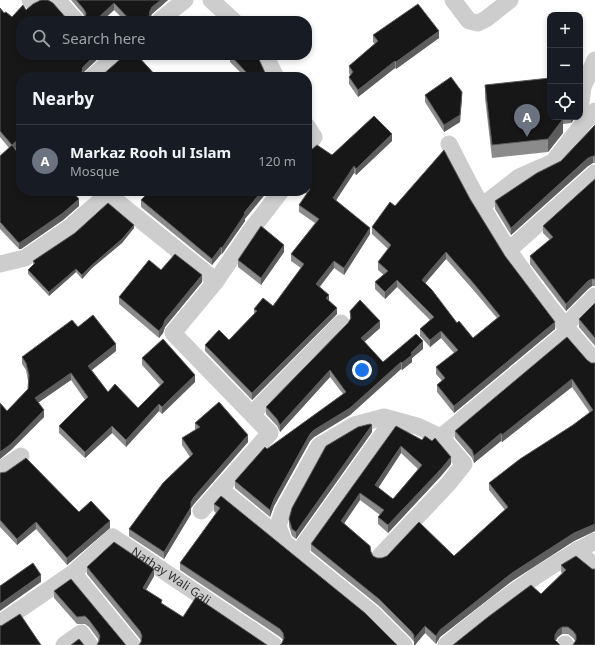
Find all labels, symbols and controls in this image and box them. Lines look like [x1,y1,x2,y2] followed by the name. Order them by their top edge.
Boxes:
[547,12,583,120] map controls
[547,12,583,48] button: +
[16,16,312,60] search box
[30,27,52,49] icon: search
[62,28,145,48] text: Search here
[547,48,583,84] button: −
[547,84,583,120] button: locate
[32,87,94,110] text: Nearby
[514,104,540,137] pin: A
[70,142,231,162] text: Markaz Rooh ul Islam
[41,152,50,170] text: A
[258,152,296,170] text: 120 m
[70,162,119,180] text: Mosque
[352,360,372,380] your location
[128,543,214,608] street label: Nathay Wali Gali

